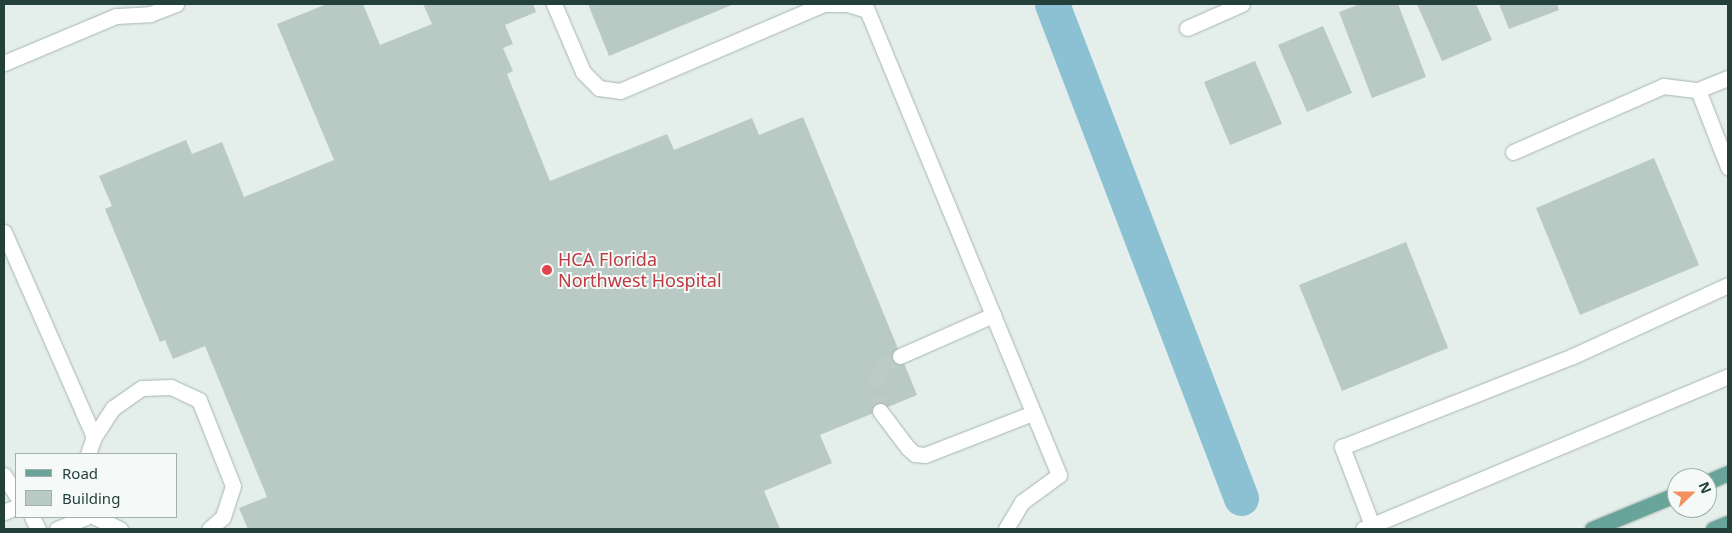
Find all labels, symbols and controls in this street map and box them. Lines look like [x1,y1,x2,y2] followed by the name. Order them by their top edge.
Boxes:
[558,249,722,292] place label: HCA Florida Northwest Hospital
[540,263,554,277] marker: HCA Florida Northwest Hospital
[15,453,178,518] legend
[62,463,98,483] text: Road
[1667,468,1717,518] north arrow
[1694,479,1716,496] text: N
[62,488,120,508] text: Building

